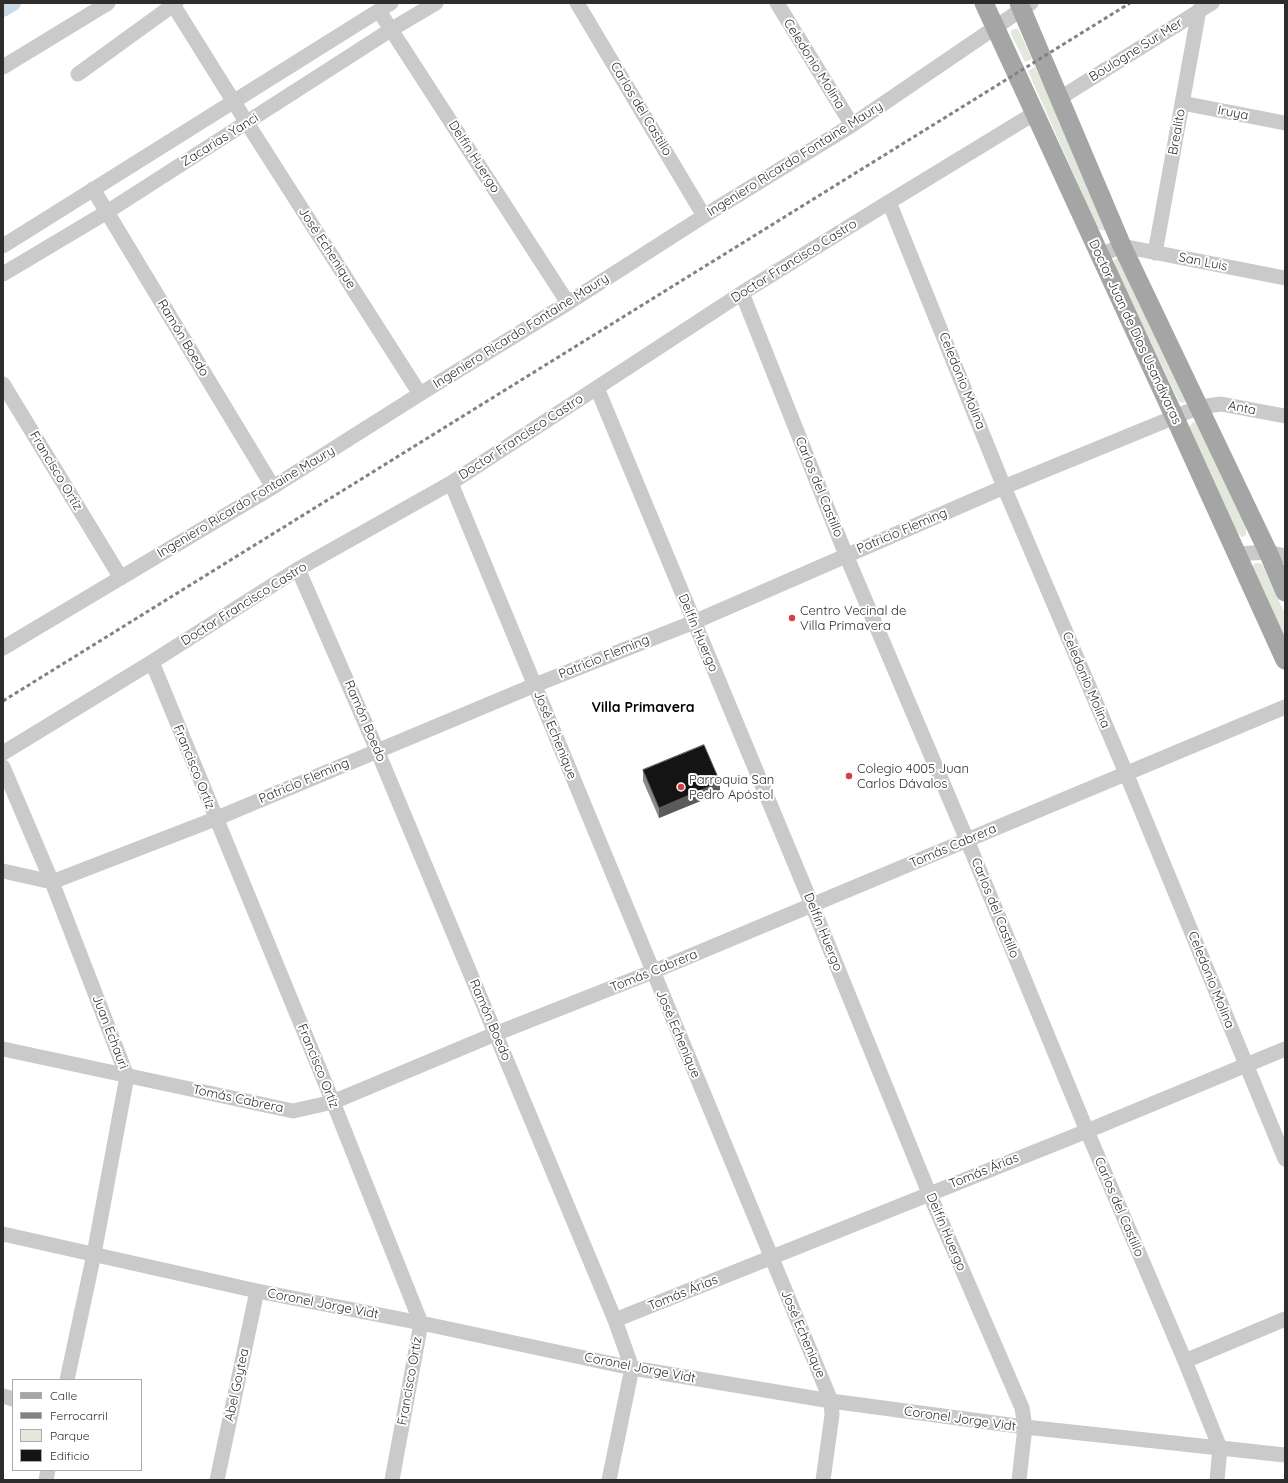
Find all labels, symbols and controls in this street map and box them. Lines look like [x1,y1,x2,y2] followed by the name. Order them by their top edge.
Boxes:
[1086,15,1186,85] street label: Boulogne Sur Mer
[780,16,848,112] street label: Celedonio Molina
[607,59,675,159] street label: Carlos del Castillo
[704,98,886,220] street label: Ingeniero Ricardo Fontaine Maury
[1216,102,1250,124] street label: Iruya
[1165,108,1189,156] street label: Brealito
[179,110,261,170] street label: Zacarias Yanci
[445,118,503,196] street label: Delfín Huergo
[295,204,359,292] street label: José Echenique
[728,216,860,306] street label: Doctor Francisco Castro
[1085,237,1185,427] street label: Doctor Juan de Dios Usandivaras
[1177,250,1229,274] street label: San Luis
[430,270,612,392] street label: Ingeniero Ricardo Fontaine Maury
[154,297,212,379] street label: Ramón Boedo
[935,330,989,432] street label: Celedonio Molina
[456,391,586,483] street label: Doctor Francisco Castro
[1227,398,1257,418] street label: Anta
[26,429,86,513] street label: Francisco Ortíz
[792,435,846,539] street label: Carlos del Castillo
[155,443,337,561] street label: Ingeniero Ricardo Fontaine Maury
[855,505,949,557] street label: Patricio Fleming
[178,559,310,649] street label: Doctor Francisco Castro
[675,592,721,674] street label: Delfín Huergo
[800,603,906,634] place label: Centro Vecinal de Villa Primavera
[787,613,797,623] marker: Centro Vecinal de Villa Primavera
[1059,629,1113,731] street label: Celedonio Molina
[556,632,652,682] street label: Patricio Fleming
[341,678,389,764] street label: Ramón Boedo
[530,689,580,781] street label: José Echenique
[591,700,695,716] district label: Villa Primavera
[170,723,218,811] street label: Francisco Ortíz
[257,755,351,807] street label: Patricio Fleming
[857,761,969,792] place label: Colegio 4005 Juan Carlos Dávalos
[844,771,854,781] marker: Colegio 4005 Juan Carlos Dávalos
[689,772,774,803] place label: Parroquia San Pedro Apóstol
[676,782,686,792] marker: Parroquia San Pedro Apóstol
[907,821,999,871] street label: Tomás Cabrera
[968,856,1022,960] street label: Carlos del Castillo
[800,891,846,973] street label: Delfín Huergo
[1184,929,1238,1031] street label: Celedonio Molina
[608,946,700,996] street label: Tomás Cabrera
[466,977,514,1063] street label: Ramón Boedo
[652,988,704,1080] street label: José Echenique
[89,993,131,1071] street label: Juan Echauri
[294,1022,342,1110] street label: Francisco Ortíz
[191,1082,285,1116] street label: Tomás Cabrera
[947,1150,1021,1192] street label: Tomás Árias
[1091,1155,1147,1259] street label: Carlos del Castillo
[923,1191,969,1273] street label: Delfín Huergo
[646,1272,720,1314] street label: Tomás Árias
[266,1286,380,1322] street label: Coronel Jorge Vidt
[777,1288,829,1380] street label: José Echenique
[395,1336,425,1426] street label: Francisco Ortíz
[222,1347,252,1423] street label: Abel Goytea
[583,1350,697,1386] street label: Coronel Jorge Vidt
[12,1379,142,1471] legend
[50,1388,77,1403] text: Calle
[903,1403,1017,1435] street label: Coronel Jorge Vidt
[50,1408,108,1423] text: Ferrocarril
[50,1428,90,1443] text: Parque
[50,1448,90,1463] text: Edificio

